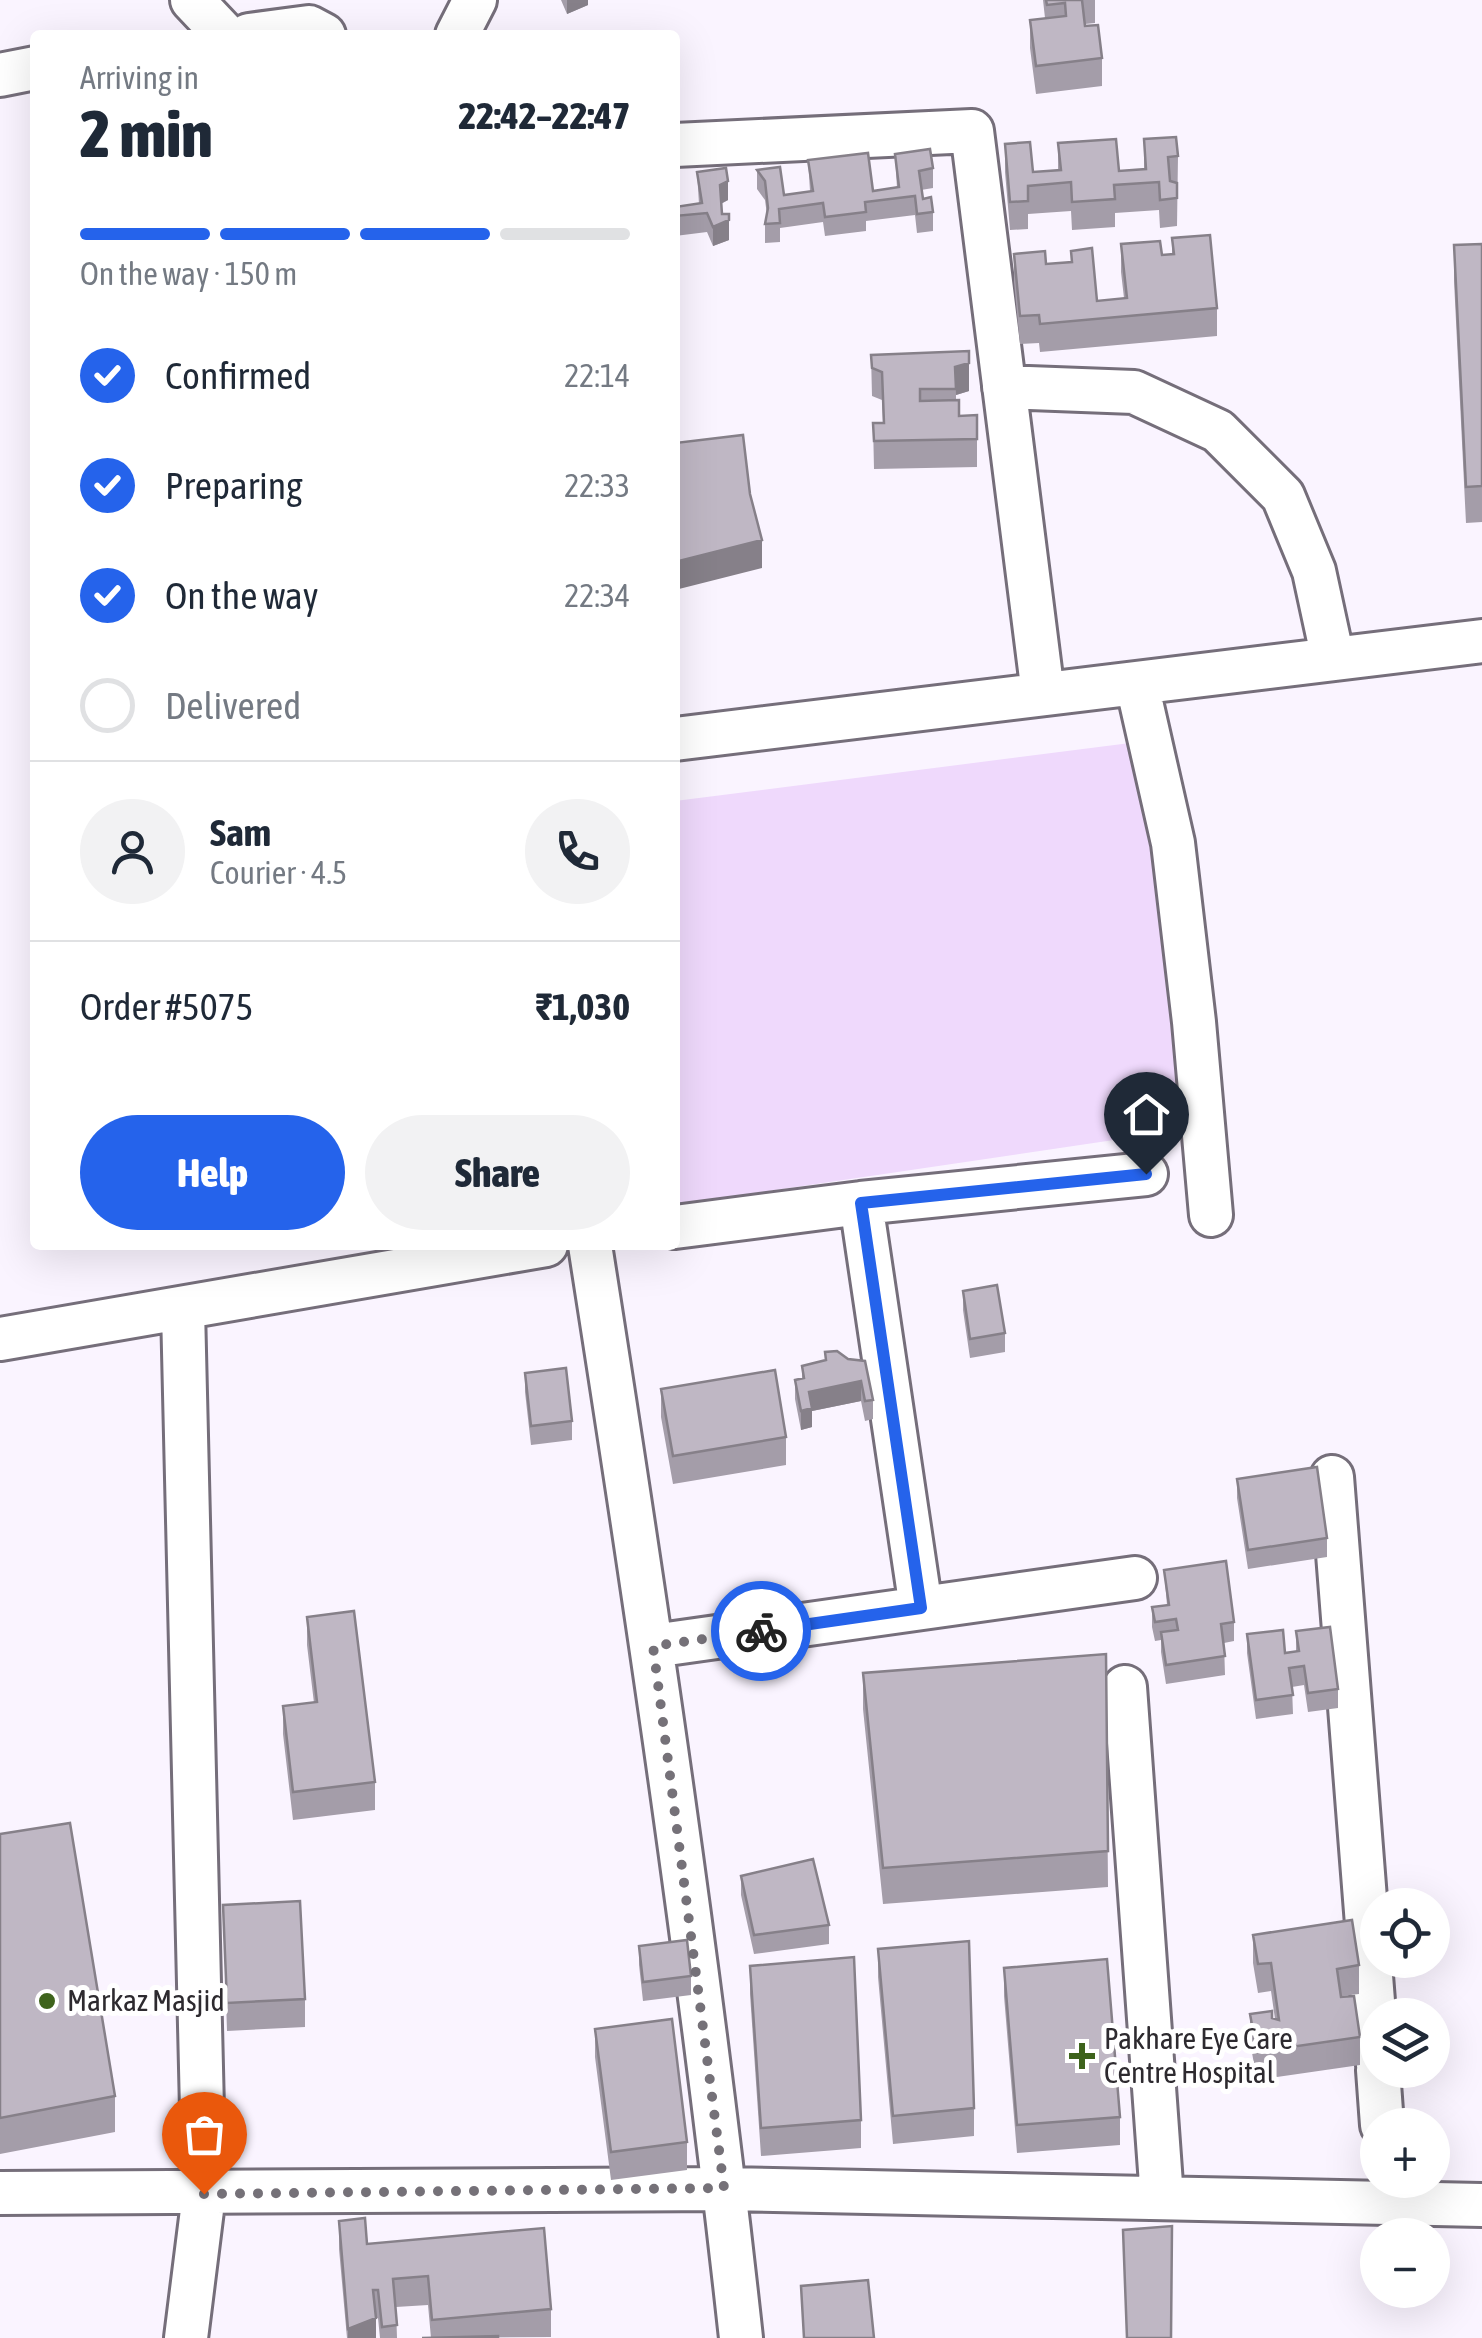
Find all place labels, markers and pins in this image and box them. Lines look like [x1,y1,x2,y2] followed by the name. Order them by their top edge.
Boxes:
[1104,1072,1189,1175] pin
[67,1983,225,2017] place label: Markaz Masjid
[36,1990,58,2012] marker: Markaz Masjid
[1104,2021,1293,2089] place label: Pakhare Eye Care Centre Hospital
[1069,2043,1095,2069] marker: Pakhare Eye Care Centre Hospital
[162,2092,247,2195] pin

